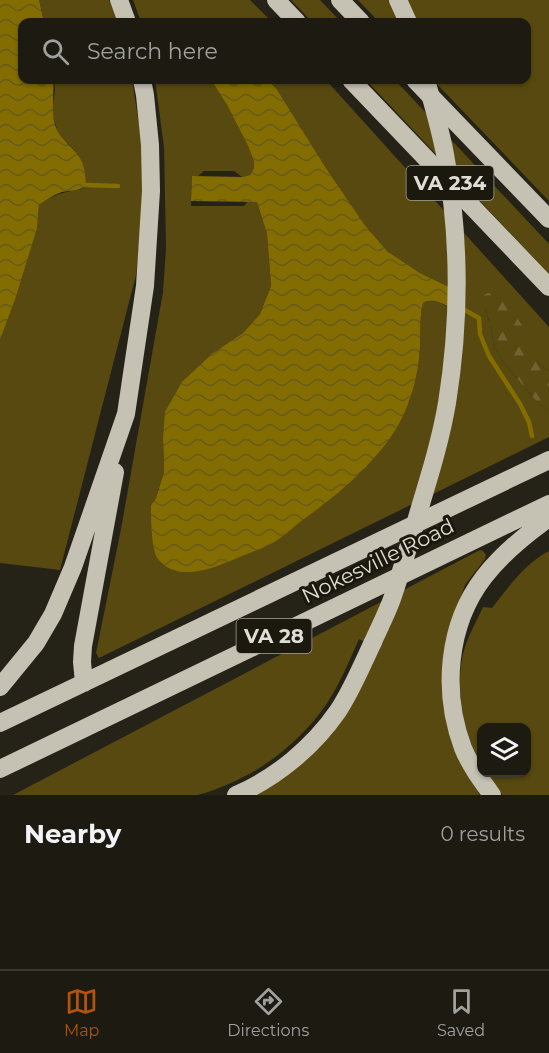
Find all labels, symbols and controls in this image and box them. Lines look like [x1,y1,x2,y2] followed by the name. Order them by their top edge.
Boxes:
[18,18,531,84] search box
[39,35,72,68] icon: search
[87,38,218,65] text: Search here
[406,166,494,200] road number: VA 234
[297,513,458,608] street label: Nokesville Road
[236,619,312,653] road number: VA 28
[477,723,531,777] map controls
[477,723,531,777] button: layers
[24,818,121,850] text: Nearby
[440,822,525,846] text: 0 results
[64,985,99,1040] tab: Map
[227,985,309,1040] tab: Directions
[437,985,485,1040] tab: Saved

